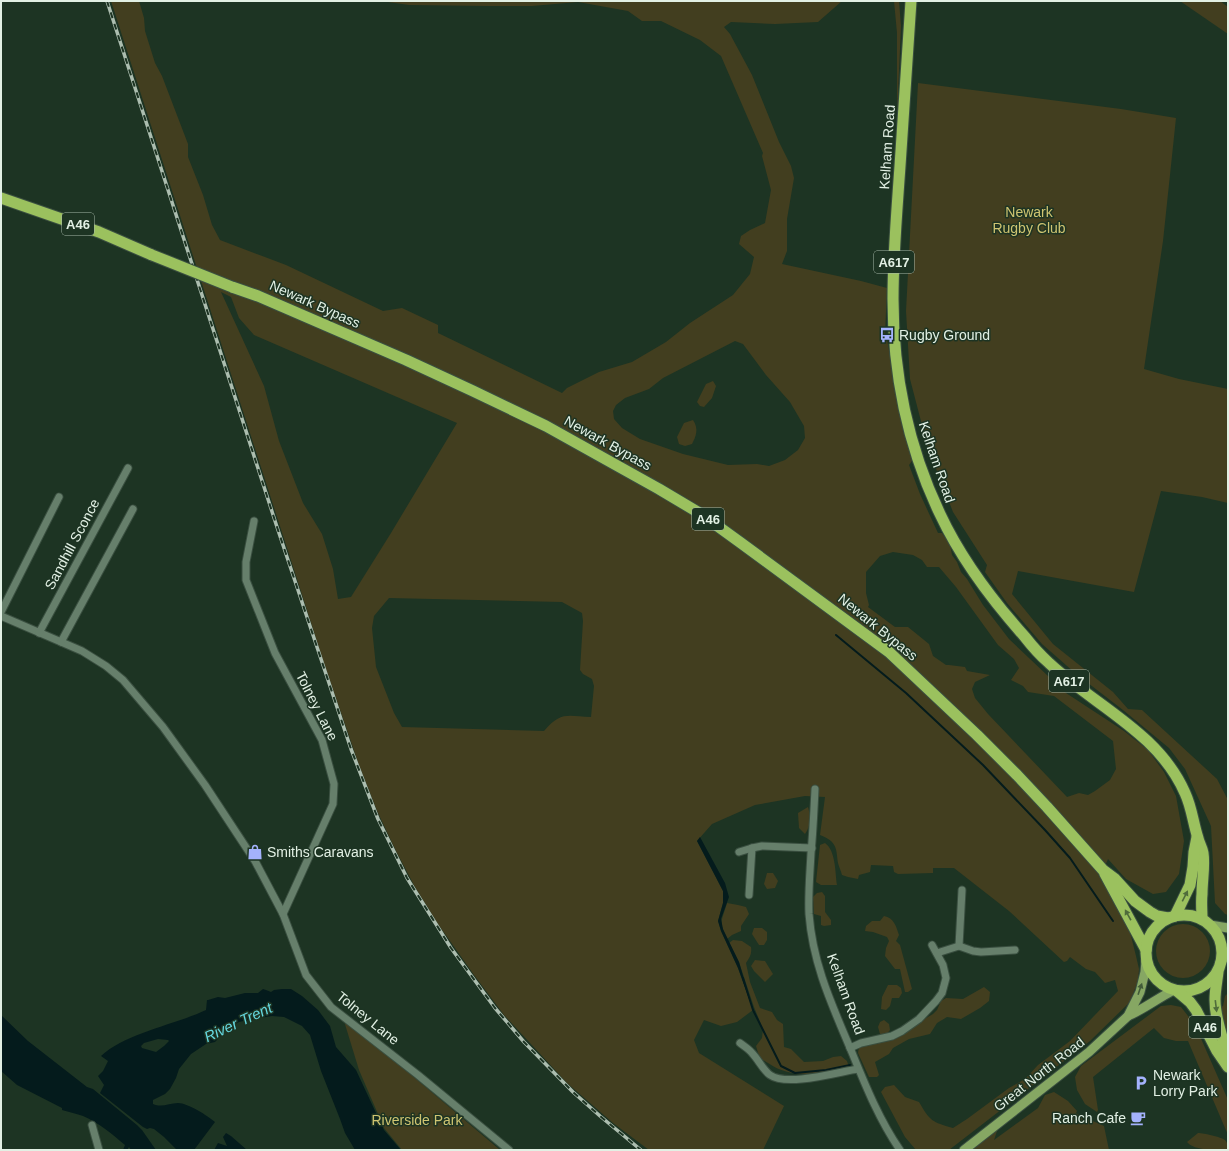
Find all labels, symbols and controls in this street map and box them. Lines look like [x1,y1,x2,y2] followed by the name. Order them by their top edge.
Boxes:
[876,104,898,190] street label: Kelham Road
[992,204,1066,236] park label: Newark Rugby Club
[62,213,94,235] road number: A46
[874,251,914,273] road number: A617
[267,277,363,331] street label: Newark Bypass
[878,326,896,344] bus stop icon: Rugby Ground
[899,327,990,343] place label: Rugby Ground
[562,412,654,474] street label: Newark Bypass
[916,419,958,505] street label: Kelham Road
[41,496,103,592] street label: Sandhill Sconce
[692,508,724,530] road number: A46
[835,590,921,664] street label: Newark Bypass
[293,669,341,743] street label: Tolney Lane
[1049,670,1089,692] road number: A617
[246,843,264,861] shop icon: Smiths Caravans
[267,844,374,860] place label: Smiths Caravans
[1182,891,1188,902] one-way arrow
[1124,910,1131,921] one-way arrow
[824,951,868,1037] street label: Kelham Road
[1137,983,1143,995] one-way arrow
[334,988,403,1048] street label: Tolney Lane
[201,999,275,1045] water label: River Trent
[1213,1000,1219,1012] one-way arrow
[1189,1016,1221,1038] road number: A46
[991,1034,1087,1114] street label: Great North Road
[1153,1067,1219,1099] place label: Newark Lorry Park
[1132,1074,1150,1092] parking icon: Newark Lorry Park
[1129,1109,1147,1127] cafe icon: Ranch Cafe
[1052,1110,1126,1126] place label: Ranch Cafe
[371,1112,464,1128] park label: Riverside Park

